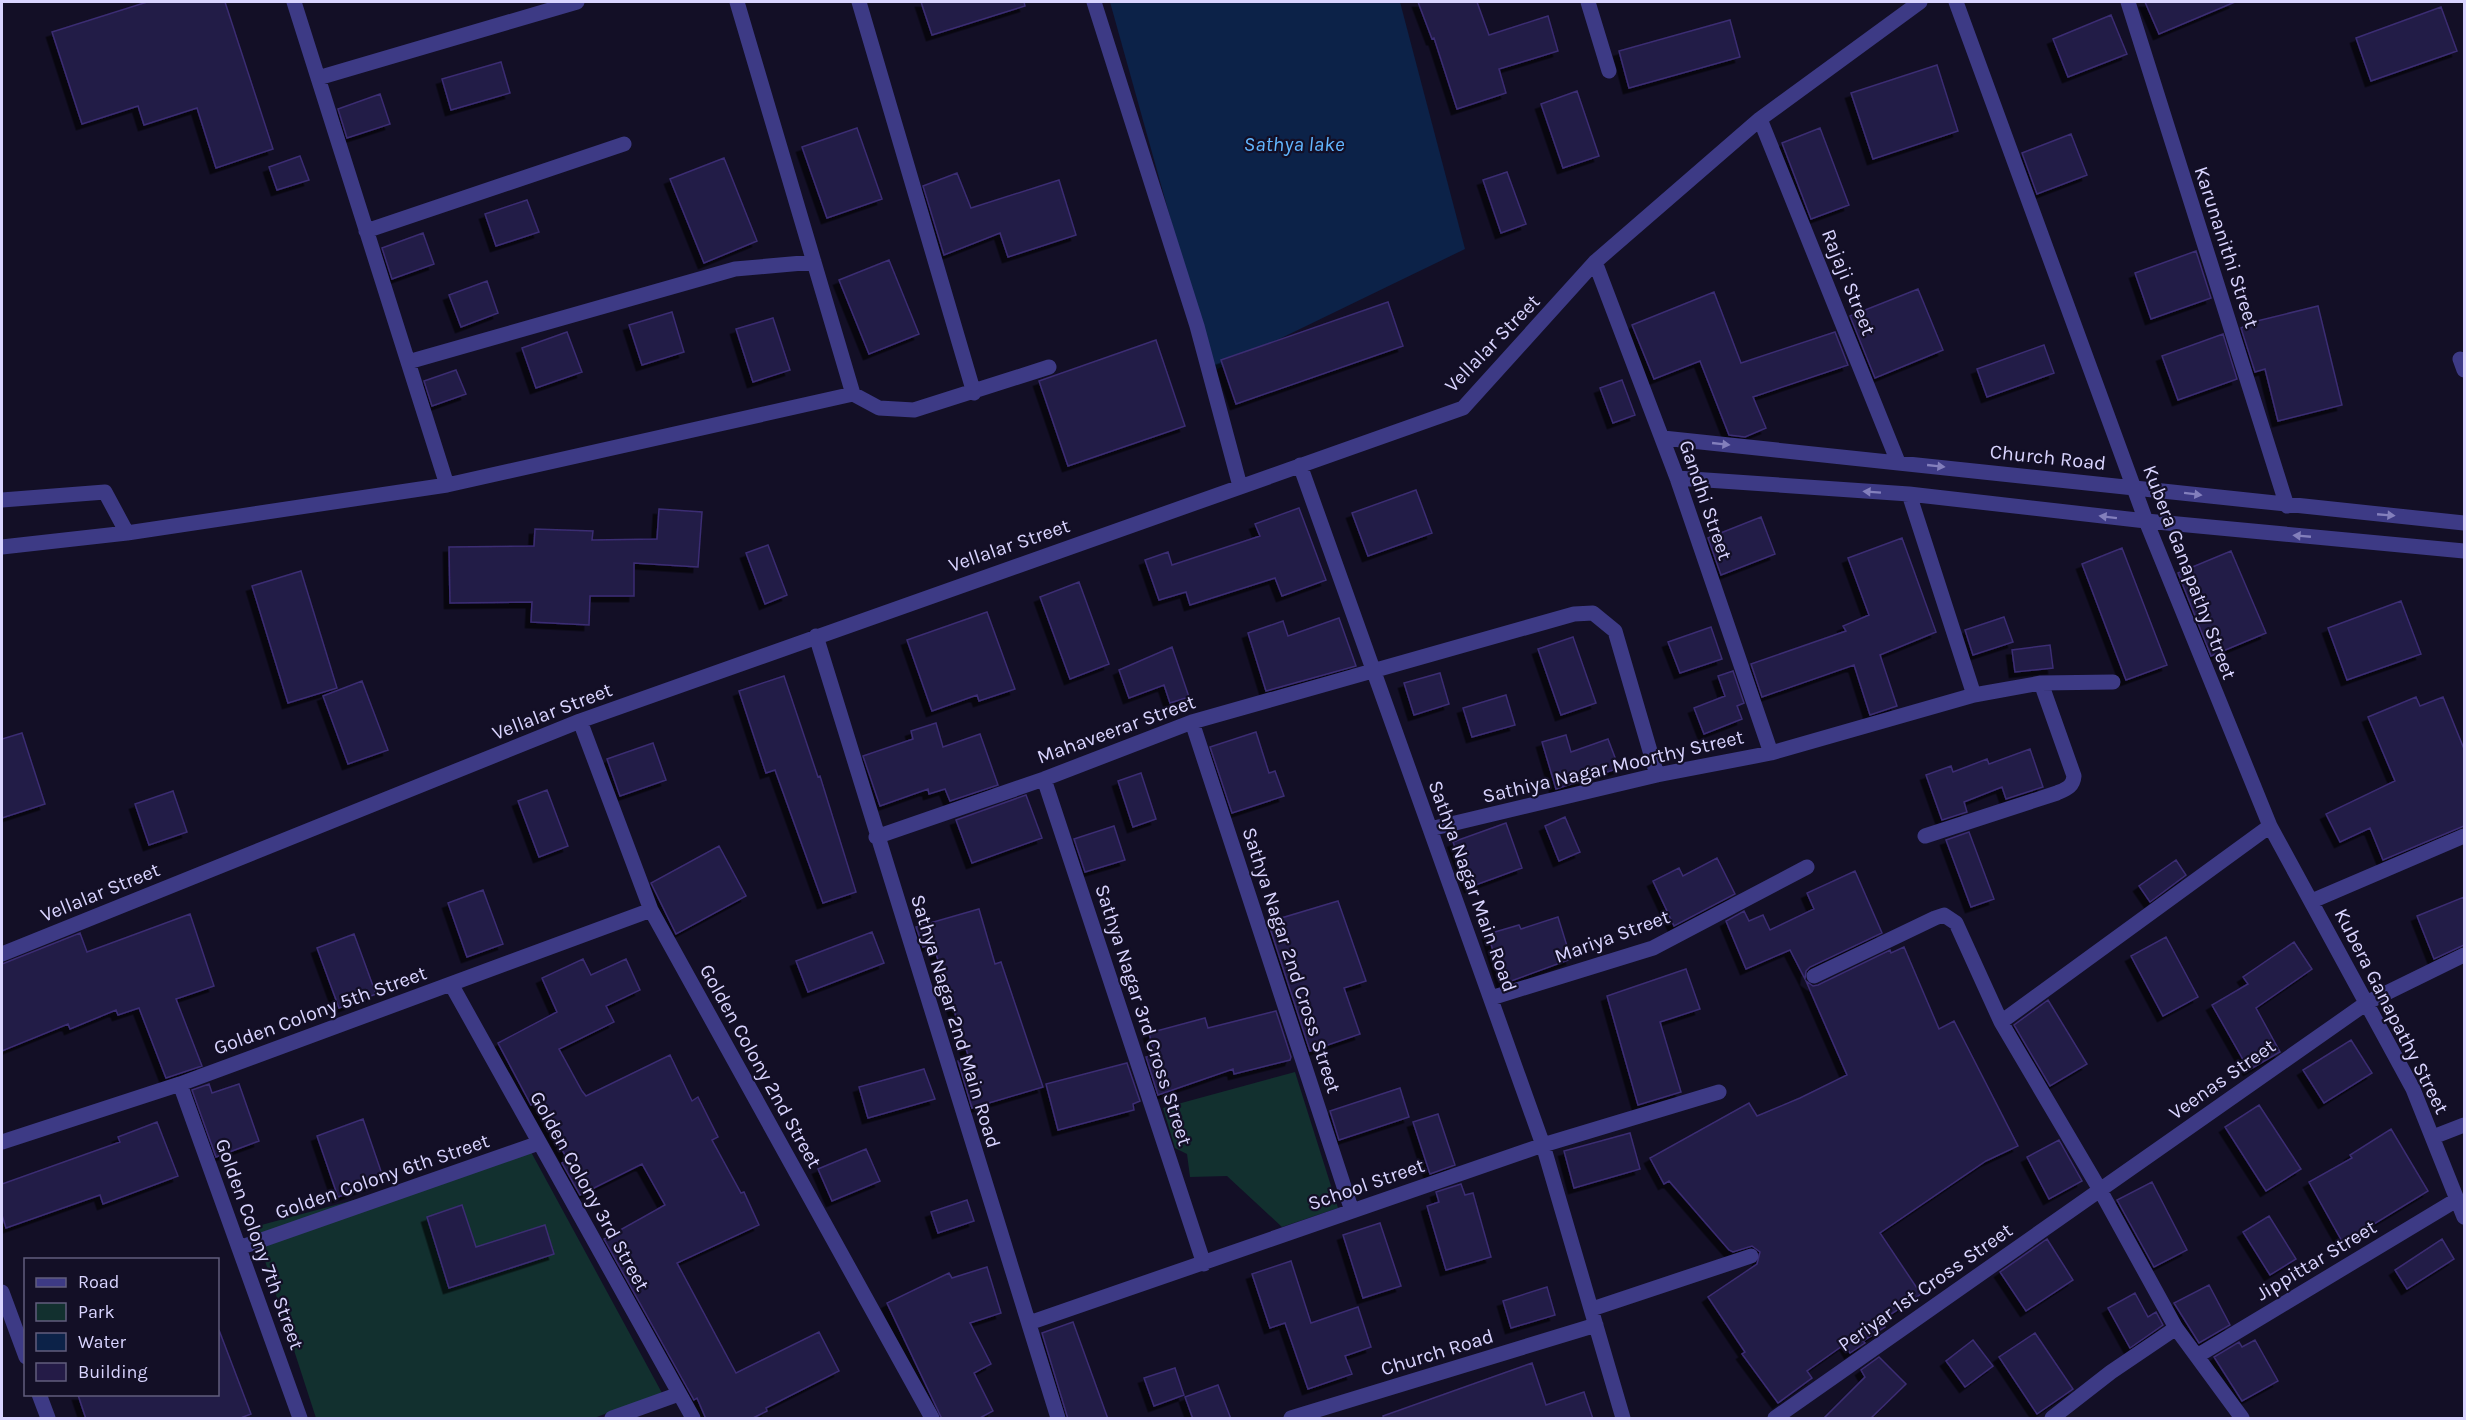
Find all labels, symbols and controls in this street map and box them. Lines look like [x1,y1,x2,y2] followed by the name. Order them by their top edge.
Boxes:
[1243,132,1345,156] water label: Sathya lake
[2190,163,2264,331] street label: Karunanithi Street
[1817,226,1880,339] street label: Rajaji Street
[1440,289,1545,397] street label: Vellalar Street
[1674,437,1737,564] street label: Gandhi Street
[1712,439,1731,449] one-way arrow
[1989,440,2107,475] street label: Church Road
[1927,461,1946,471] one-way arrow
[2138,462,2241,683] street label: Kubera Ganapathy Street
[1862,487,1881,496] one-way arrow
[2183,490,2202,499] one-way arrow
[2377,510,2396,520] one-way arrow
[2098,512,2117,522] one-way arrow
[946,514,1073,577] street label: Vellalar Street
[2292,531,2311,541] one-way arrow
[489,678,616,745] street label: Vellalar Street
[1034,690,1199,769] street label: Mahaveerar Street
[1480,725,1746,808] street label: Sathiya Nagar Moorthy Street
[1424,777,1522,995] street label: Sathya Nagar Main Road
[1238,824,1346,1096] street label: Sathya Nagar 2nd Cross Street
[37,858,164,927] street label: Vellalar Street
[1090,882,1197,1149] street label: Sathya Nagar 3rd Cross Street
[906,892,1005,1151] street label: Sathya Nagar 2nd Main Road
[1551,905,1673,968] street label: Mariya Street
[2330,905,2454,1118] street label: Kubera Ganapathy Street
[695,960,826,1173] street label: Golden Colony 2nd Street
[211,961,430,1060] street label: Golden Colony 5th Street
[2165,1034,2280,1125] street label: Veenas Street
[525,1087,654,1296] street label: Golden Colony 3rd Street
[272,1129,493,1224] street label: Golden Colony 6th Street
[211,1136,309,1353] street label: Golden Colony 7th Street
[1305,1154,1428,1215] street label: School Street
[2252,1215,2381,1305] street label: Jippittar Street
[1834,1218,2017,1356] street label: Periyar 1st Cross Street
[24,1258,219,1396] legend
[78,1271,119,1293] text: Road
[78,1301,115,1323] text: Park
[1378,1324,1496,1381] street label: Church Road
[78,1331,126,1353] text: Water
[78,1361,148,1383] text: Building

